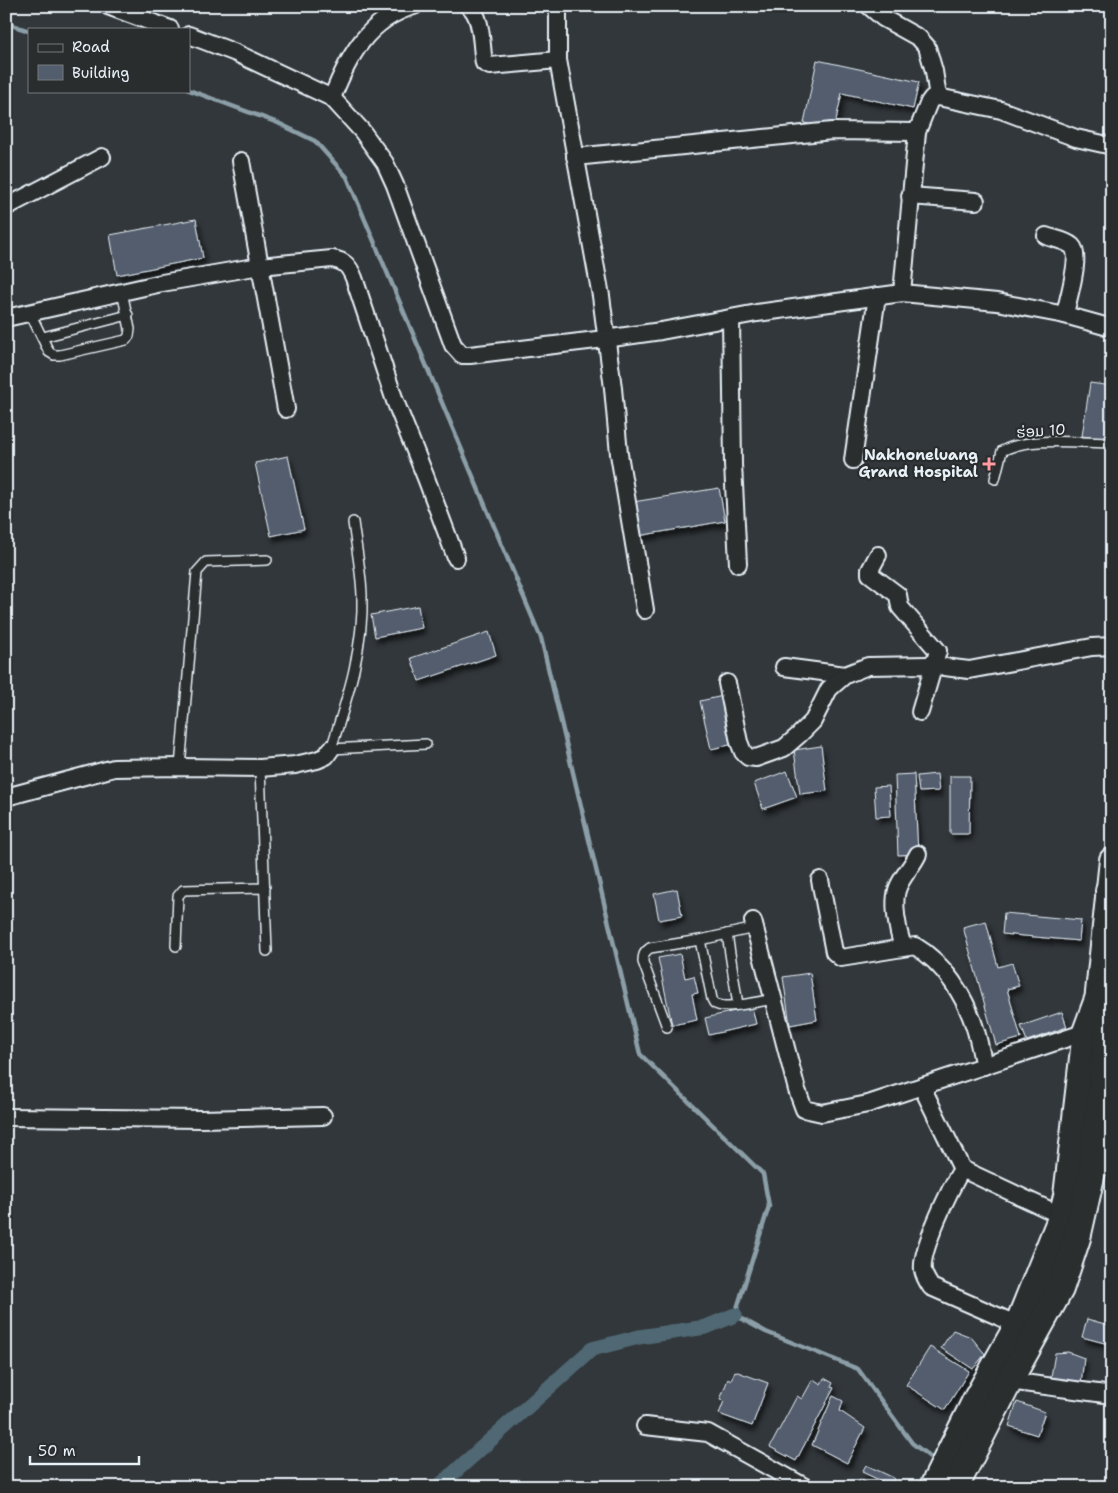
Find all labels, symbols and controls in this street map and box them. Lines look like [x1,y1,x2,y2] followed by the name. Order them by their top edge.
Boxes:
[28,28,190,92] legend
[72,37,110,57] text: Road
[72,63,129,83] text: Building
[1016,419,1066,443] street label: ຮ່ອມ 10
[858,445,978,482] place label: Nakhoneluang Grand Hospital
[982,457,996,471] marker: Nakhoneluang Grand Hospital
[30,1433,139,1465] scale bar
[38,1441,76,1461] text: 50 m

